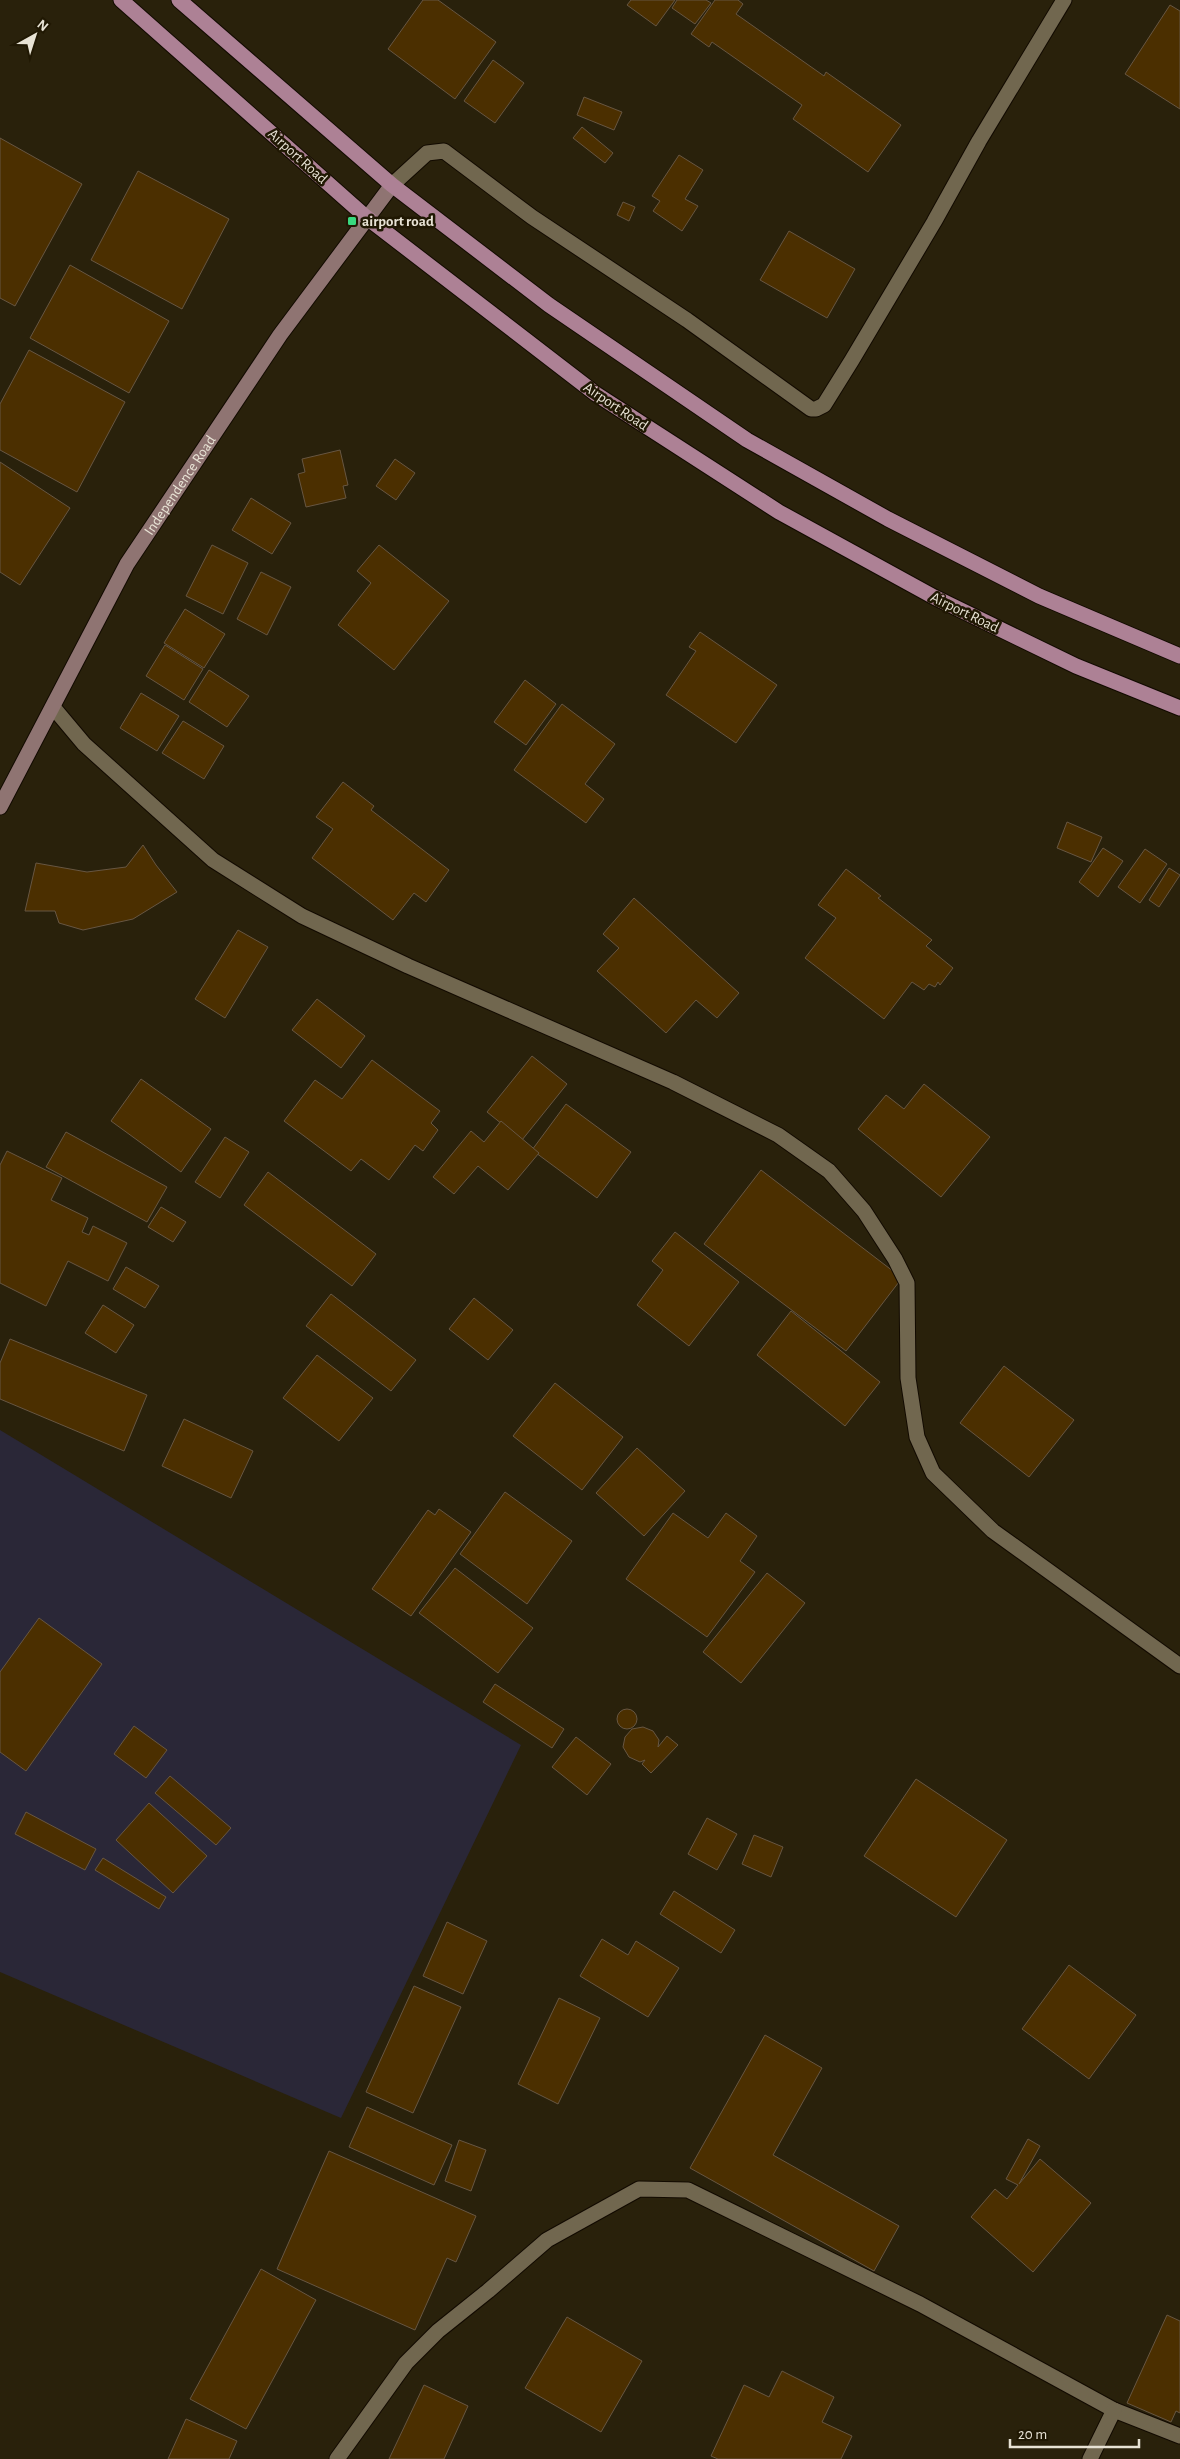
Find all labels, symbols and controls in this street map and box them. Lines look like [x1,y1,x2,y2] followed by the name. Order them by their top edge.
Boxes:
[10,10,60,60] north arrow
[34,17,51,34] text: N
[265,126,330,187] street label: Airport Road
[362,214,434,229] place label: airport road
[346,215,358,227] marker: airport road
[581,380,651,433] street label: Airport Road
[142,433,219,538] street label: Independence Road
[928,590,1002,635] street label: Airport Road
[1010,2416,1139,2448] scale bar
[1018,2427,1047,2442] text: 20 m

